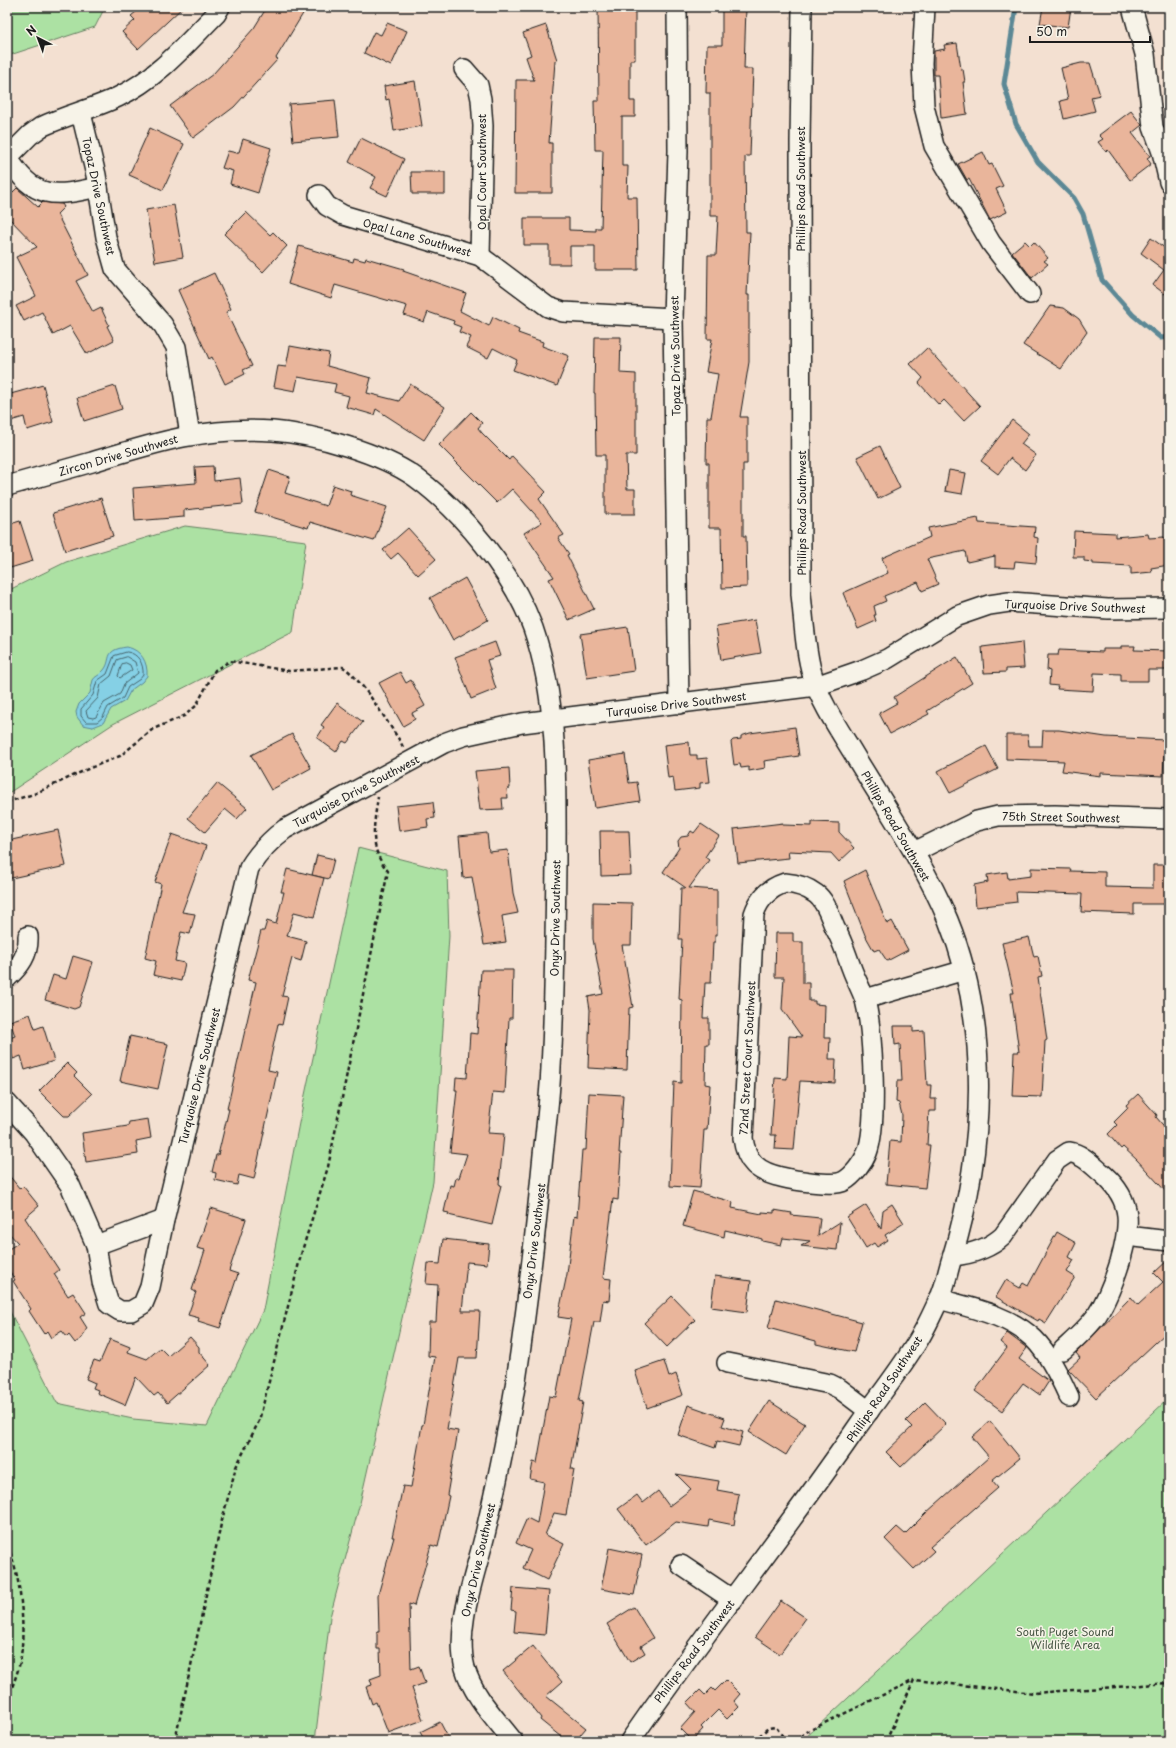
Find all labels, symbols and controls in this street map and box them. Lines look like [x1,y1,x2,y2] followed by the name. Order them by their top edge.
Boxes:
[18,18,58,58] north arrow
[1030,18,1150,44] scale bar
[22,21,40,39] text: N
[1036,22,1067,40] text: 50 m
[473,113,490,230] street label: Opal Court Southwest
[792,126,809,252] street label: Phillips Road Southwest
[78,135,120,257] street label: Topaz Drive Southwest
[361,213,474,261] street label: Opal Lane Southwest
[665,295,685,416] street label: Topaz Drive Southwest
[56,430,180,480] street label: Zircon Drive Southwest
[793,450,810,576] street label: Phillips Road Southwest
[1004,595,1146,617] street label: Turquoise Drive Southwest
[605,687,748,721] street label: Turquoise Drive Southwest
[290,750,423,832] street label: Turquoise Drive Southwest
[857,768,935,885] street label: Phillips Road Southwest
[1002,807,1121,827] street label: 75th Street Southwest
[545,859,565,976] street label: Onyx Drive Southwest
[734,980,760,1135] street label: 72nd Street Court Southwest
[174,1005,224,1146] street label: Turquoise Drive Southwest
[518,1181,550,1300] street label: Onyx Drive Southwest
[842,1332,926,1446] street label: Phillips Road Southwest
[457,1501,500,1619] street label: Onyx Drive Southwest
[650,1595,739,1706] street label: Phillips Road Southwest
[1016,1623,1114,1653] park label: South Puget Sound Wildlife Area

